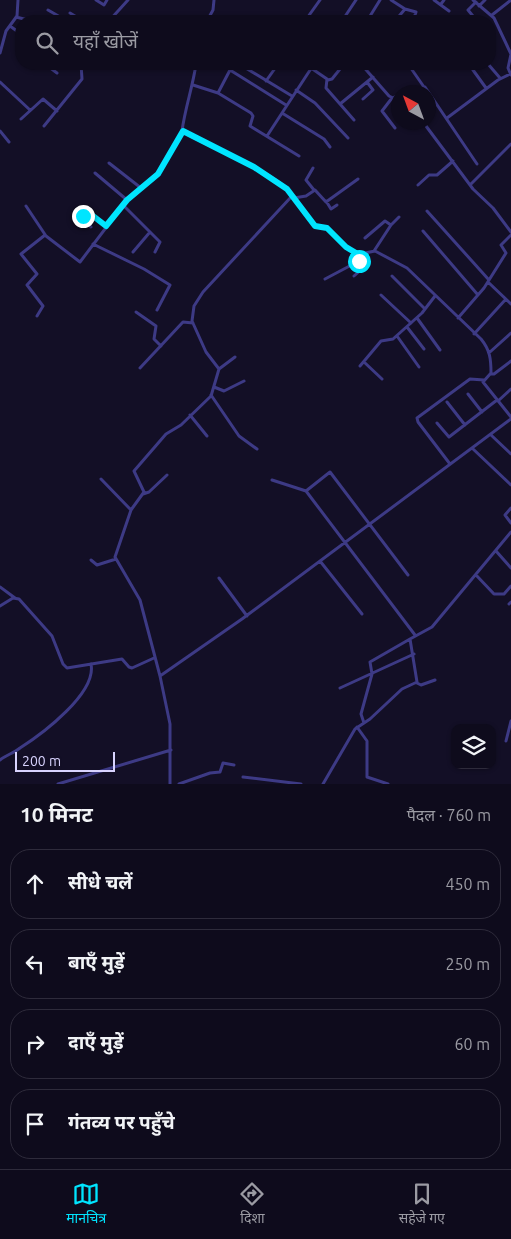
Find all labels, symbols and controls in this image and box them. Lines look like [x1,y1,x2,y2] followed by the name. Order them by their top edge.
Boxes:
[15,15,496,70] search box
[33,29,61,57] icon: search
[73,30,138,52] text: यहाँ खोजें
[391,85,436,130] north arrow
[72,205,95,228] route end
[348,250,371,273] route start
[451,724,496,769] map controls
[451,724,496,769] button: layers
[15,749,115,772] scale bar
[22,753,61,769] text: 200 m
[20,802,93,826] text: 10 मिनट
[407,806,491,824] text: पैदल · 760 m
[21,870,49,898] icon: ahead
[68,871,132,893] text: सीधे चलें
[445,875,490,893] text: 450 m
[21,950,49,978] icon: left
[68,951,125,973] text: बाएँ मुड़ें
[445,955,490,973] text: 250 m
[21,1030,49,1058] icon: right
[68,1031,124,1053] text: दाएँ मुड़ें
[454,1035,490,1053] text: 60 m
[21,1110,49,1138] icon: arrive
[68,1111,175,1133] text: गंतव्य पर पहुँचे
[66,1180,106,1229] tab: मानचित्र
[238,1180,266,1229] tab: दिशा
[399,1180,445,1229] tab: सहेजे गए

